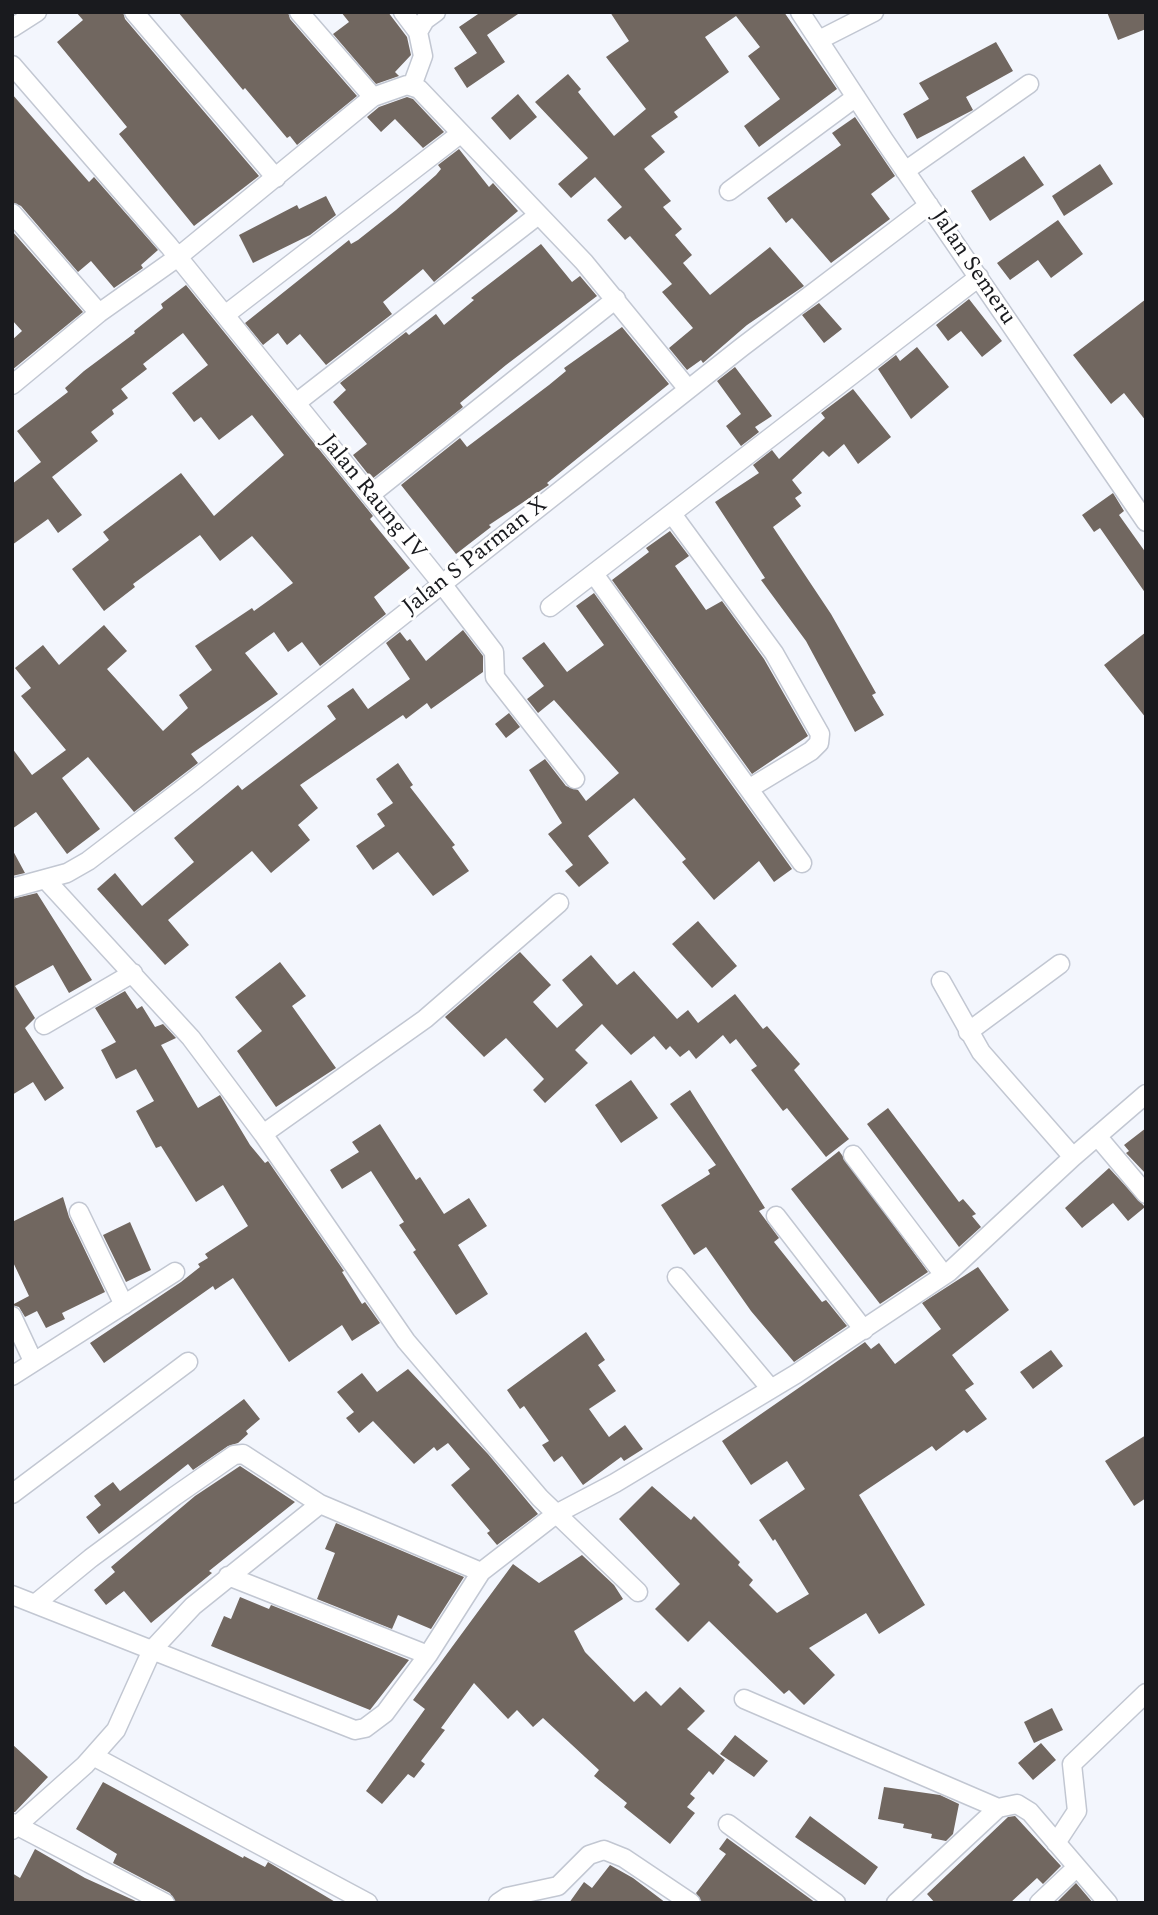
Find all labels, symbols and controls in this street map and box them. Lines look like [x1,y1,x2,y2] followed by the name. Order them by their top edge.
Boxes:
[923,205,1021,331] street label: Jalan Semeru
[313,430,431,566] street label: Jalan Raung IV
[398,492,554,622] street label: Jalan S Parman X

